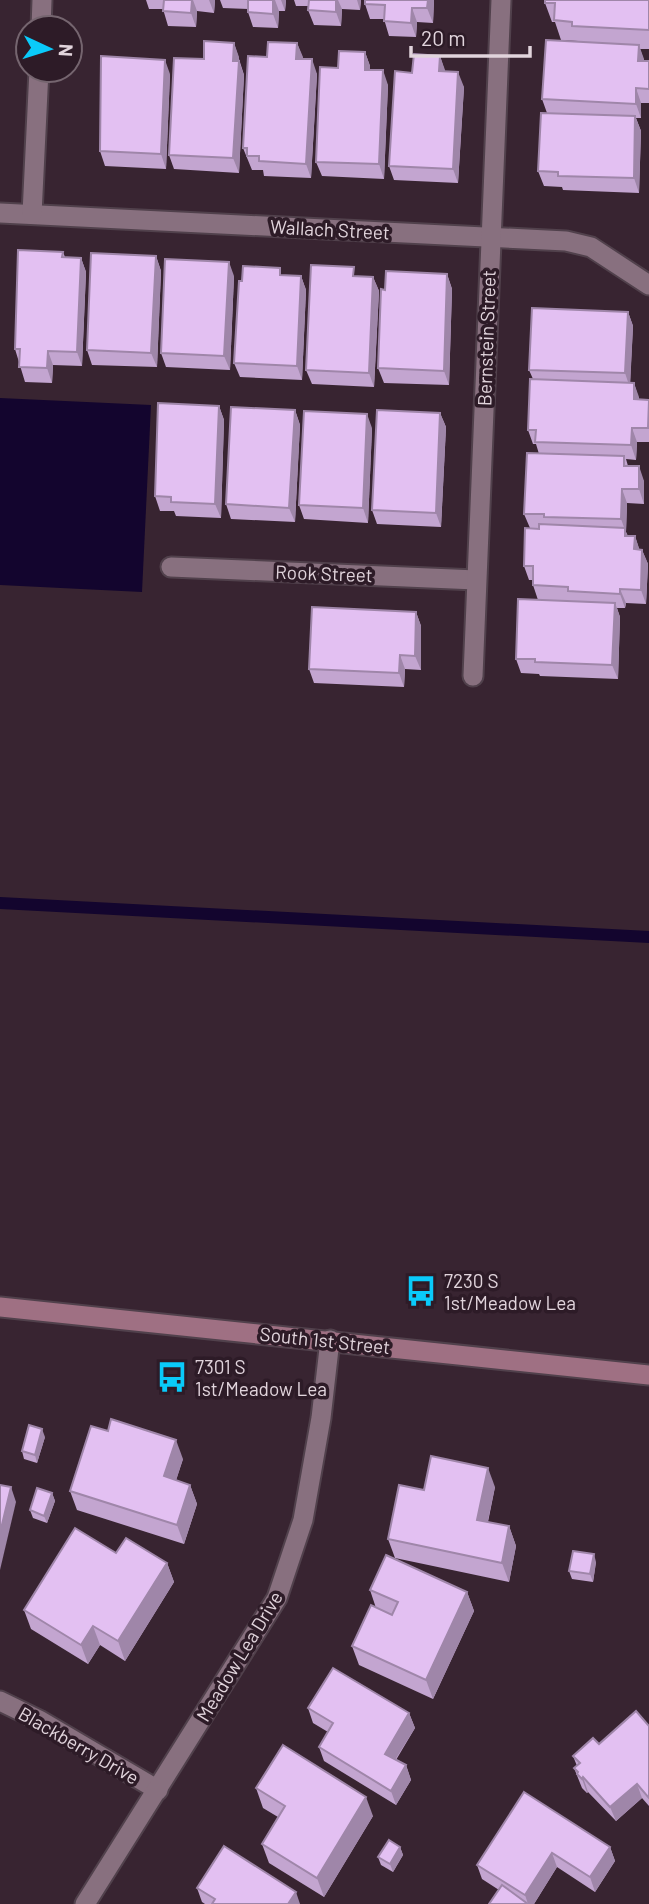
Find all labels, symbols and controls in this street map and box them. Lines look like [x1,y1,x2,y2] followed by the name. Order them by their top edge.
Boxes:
[14,14,84,84] north arrow
[411,14,530,58] scale bar
[421,25,466,50] text: 20 m
[55,43,78,57] text: N
[270,214,390,244] street label: Wallach Street
[472,270,500,406] street label: Bernstein Street
[275,560,373,586] street label: Rook Street
[444,1269,576,1314] place label: 7230 S 1st/Meadow Lea
[404,1274,438,1308] bus stop icon: 7230 S 1st/Meadow Lea
[259,1322,391,1358] street label: South 1st Street
[195,1355,327,1400] place label: 7301 S 1st/Meadow Lea
[155,1360,189,1394] bus stop icon: 7301 S 1st/Meadow Lea
[191,1587,287,1725] street label: Meadow Lea Drive
[15,1701,143,1789] street label: Blackberry Drive

